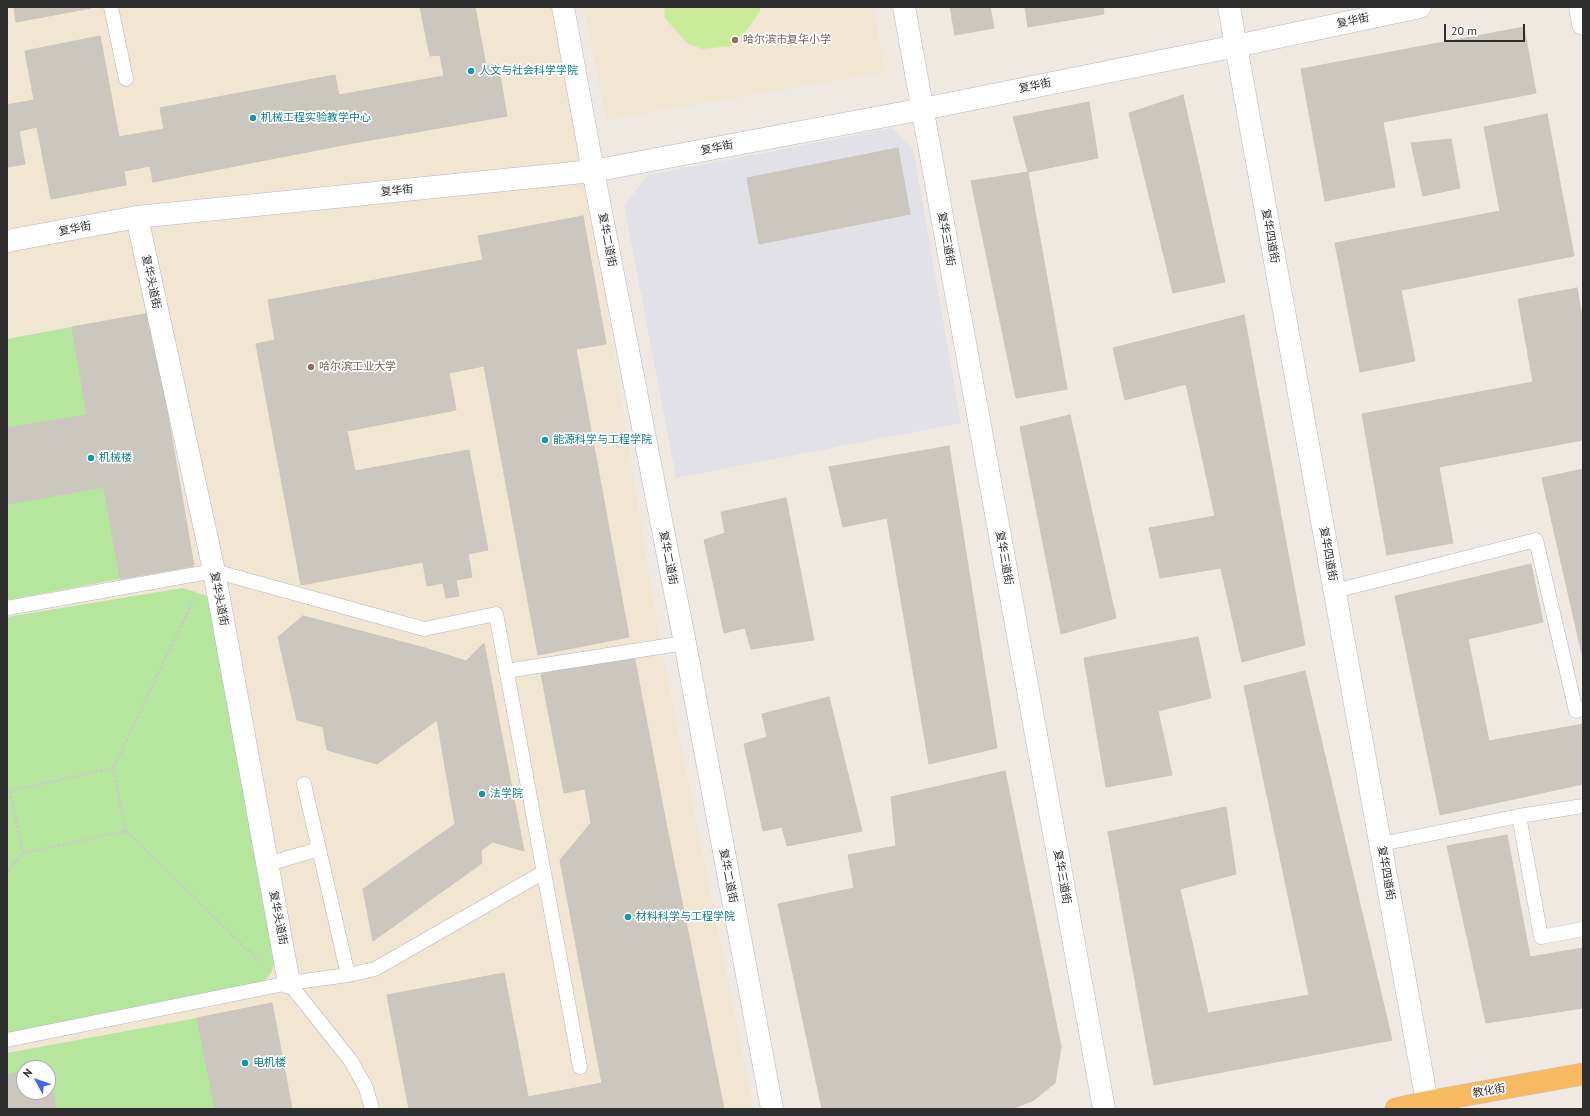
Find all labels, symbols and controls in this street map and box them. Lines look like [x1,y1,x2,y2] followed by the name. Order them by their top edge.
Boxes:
[1335,11,1371,31] street label: 复华街
[1446,16,1527,42] scale bar
[1451,23,1477,38] text: 20 m
[743,33,831,47] place label: 哈尔滨市复华小学
[730,35,740,45] marker: 哈尔滨市复华小学
[479,64,578,78] place label: 人文与社会科学学院
[466,66,476,76] marker: 人文与社会科学学院
[1018,76,1052,96] street label: 复华街
[261,111,371,125] place label: 机械工程实验教学中心
[248,113,258,123] marker: 机械工程实验教学中心
[700,138,734,158] street label: 复华街
[380,183,414,199] street label: 复华街
[1259,208,1281,264] street label: 复华四道街
[935,211,957,267] street label: 复华三道街
[595,212,619,268] street label: 复华二道街
[58,219,92,239] street label: 复华街
[139,254,163,310] street label: 复华头道街
[319,360,396,374] place label: 哈尔滨工业大学
[306,362,316,372] marker: 哈尔滨工业大学
[553,433,652,447] place label: 能源科学与工程学院
[540,435,550,445] marker: 能源科学与工程学院
[99,451,132,465] place label: 机械楼
[86,453,96,463] marker: 机械楼
[1317,526,1339,582] street label: 复华四道街
[656,530,680,586] street label: 复华二道街
[993,530,1015,586] street label: 复华三道街
[207,571,231,627] street label: 复华头道街
[490,787,523,801] place label: 法学院
[477,789,487,799] marker: 法学院
[1375,845,1397,901] street label: 复华四道街
[716,848,740,904] street label: 复华二道街
[1051,849,1073,905] street label: 复华三道街
[266,890,290,946] street label: 复华头道街
[636,910,735,924] place label: 材料科学与工程学院
[623,912,633,922] marker: 材料科学与工程学院
[253,1056,286,1070] place label: 电机楼
[240,1058,250,1068] marker: 电机楼
[16,1060,56,1100] north arrow
[20,1066,35,1080] text: N
[1472,1082,1506,1100] street label: 教化街

